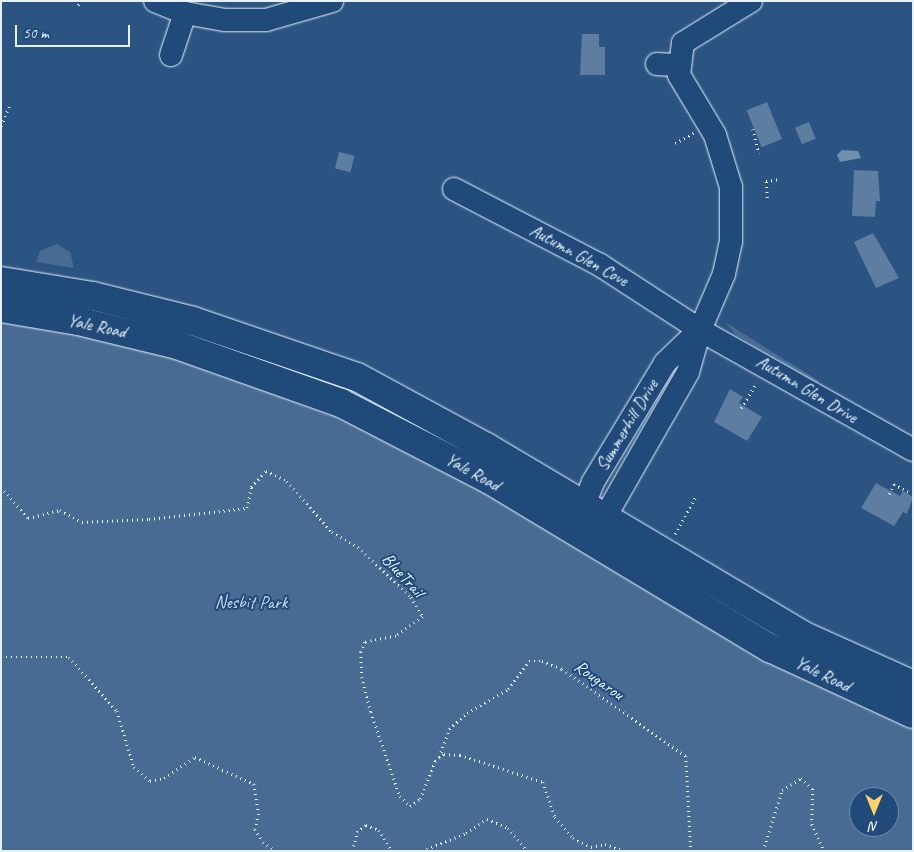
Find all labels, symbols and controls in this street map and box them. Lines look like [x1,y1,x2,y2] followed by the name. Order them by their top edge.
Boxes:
[18,15,132,47] scale bar
[23,24,49,43] text: 50 m
[526,219,632,291] street label: Autumn Glen Cove
[66,309,128,343] street label: Yale Road
[752,350,862,428] street label: Autumn Glen Drive
[591,375,663,475] street label: Summerhill Drive
[442,448,504,496] street label: Yale Road
[377,548,429,602] street label: BlueTrail
[214,591,288,613] park label: Nesbit Park
[792,651,854,697] street label: Yale Road
[570,655,628,705] street label: Rougarou
[849,787,899,837] north arrow
[870,818,878,835] text: N

